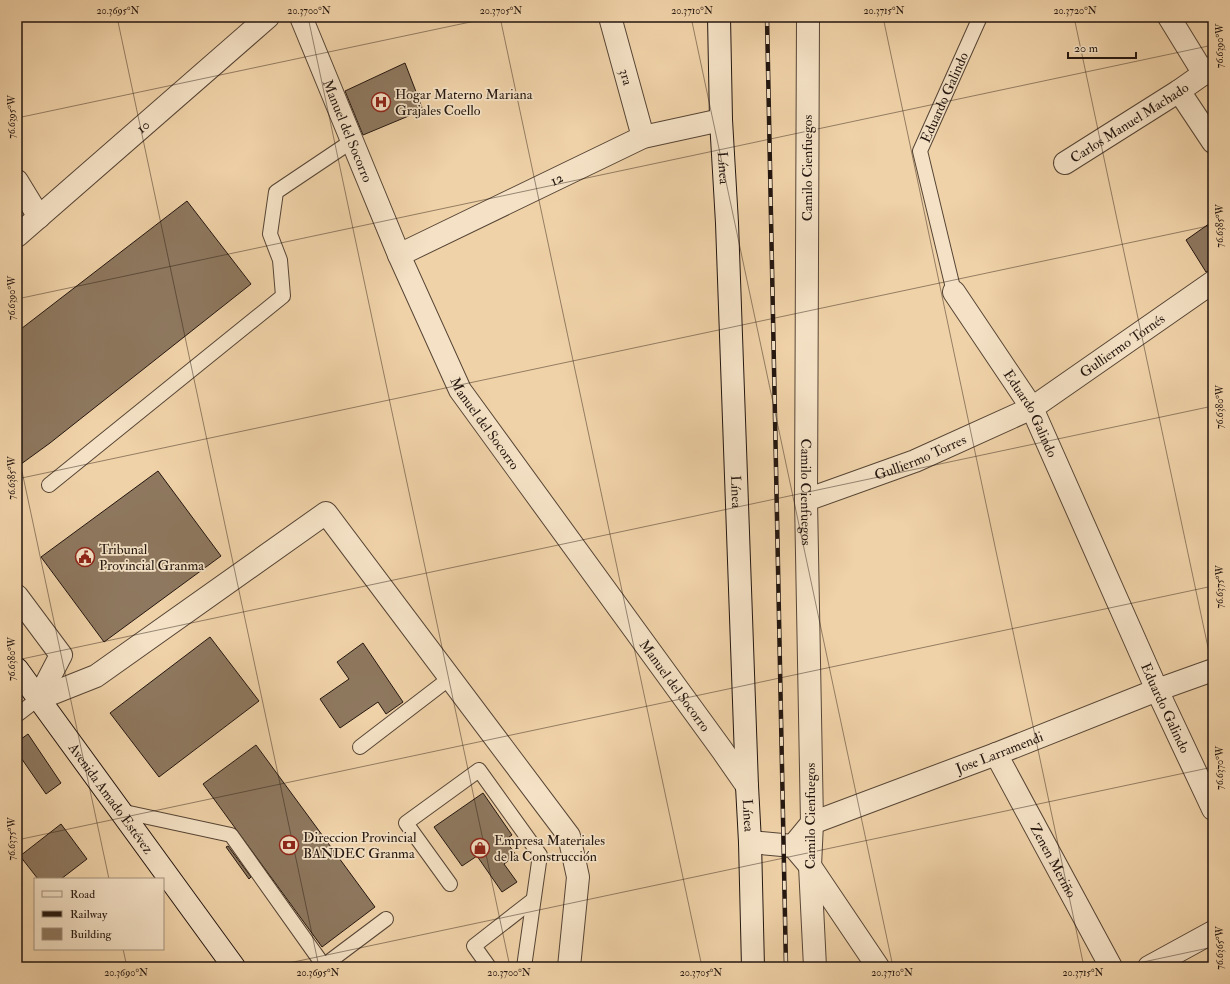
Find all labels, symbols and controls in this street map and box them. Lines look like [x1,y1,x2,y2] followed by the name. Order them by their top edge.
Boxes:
[96,5,140,17] text: 20.3695°N
[287,5,331,17] text: 20.3700°N
[480,5,522,17] text: 20.3705°N
[671,5,713,17] text: 20.3710°N
[864,5,905,17] text: 20.3715°N
[1053,5,1097,17] text: 20.3720°N
[1214,23,1226,68] text: 76.6390°W
[1068,34,1136,60] scale bar
[1074,41,1099,56] text: 20 m
[916,49,972,145] street label: Eduardo Galindo
[616,67,637,87] street label: 3ra
[319,77,377,185] street label: Manuel del Socorro
[1067,78,1192,166] street label: Carlos Manuel Machado
[395,86,533,119] place label: Hogar Materno Mariana Grajales Coello
[370,91,392,113] hospital icon: Hogar Materno Mariana Grajales Coello
[6,94,18,139] text: 76.6395°W
[799,114,816,221] street label: Camilo Cienfuegos
[133,116,153,137] street label: 10
[714,151,733,185] street label: Línea
[547,169,566,189] street label: 12
[1214,204,1226,248] text: 76.6385°W
[6,275,18,320] text: 76.6390°W
[1076,310,1168,381] street label: Gulliermo Tornés
[1000,366,1061,460] street label: Eduardo Galindo
[447,374,524,473] street label: Manuel del Socorro
[1214,384,1226,429] text: 76.6380°W
[872,430,969,483] street label: Gulliermo Torres
[797,439,815,546] street label: Camilo Cienfuegos
[6,456,18,500] text: 76.6385°W
[727,475,746,509] street label: Línea
[99,541,204,574] place label: Tribunal Provincial Granma
[74,546,96,568] public building icon: Tribunal Provincial Granma
[1214,565,1226,609] text: 76.6375°W
[6,636,18,681] text: 76.6380°W
[636,636,714,735] street label: Manuel del Socorro
[1137,660,1194,756] street label: Eduardo Galindo
[952,728,1046,777] street label: Jose Larramendi
[65,739,157,857] street label: Avenida Amado Estévez
[1214,745,1226,790] text: 76.6370°W
[802,762,819,869] street label: Camilo Cienfuegos
[739,799,758,832] street label: Línea
[6,817,18,861] text: 76.6375°W
[1027,820,1080,901] street label: Zenen Meriño
[303,829,417,862] place label: Direccion Provincial BANDEC Granma
[494,832,605,865] place label: Empresa Materiales de la Construcción
[278,834,300,856] bank icon: Direccion Provincial BANDEC Granma
[469,837,491,859] shop icon: Empresa Materiales de la Construcción
[34,878,164,950] legend
[70,887,95,902] text: Road
[70,907,108,922] text: Railway
[1214,925,1226,970] text: 76.6365°W
[70,927,113,942] text: Building
[104,967,148,979] text: 20.3690°N
[296,967,340,979] text: 20.3695°N
[487,967,531,979] text: 20.3700°N
[680,967,722,979] text: 20.3705°N
[871,967,913,979] text: 20.3710°N
[1063,967,1104,979] text: 20.3715°N

